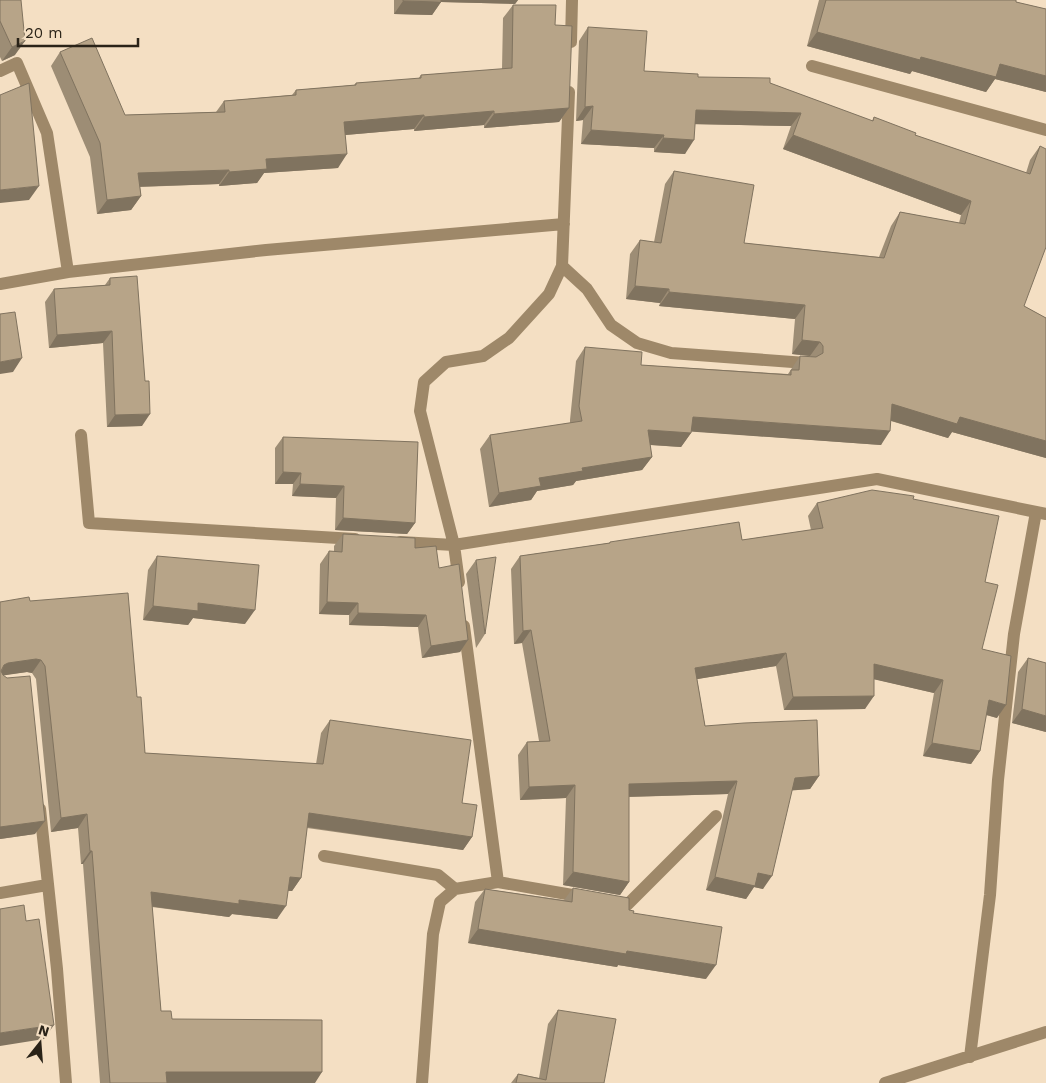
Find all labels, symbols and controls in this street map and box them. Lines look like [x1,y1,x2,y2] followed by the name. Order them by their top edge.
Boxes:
[18,15,138,47] scale bar
[25,24,63,42] text: 20 m
[15,1018,65,1068] north arrow
[37,1021,51,1040] text: N

